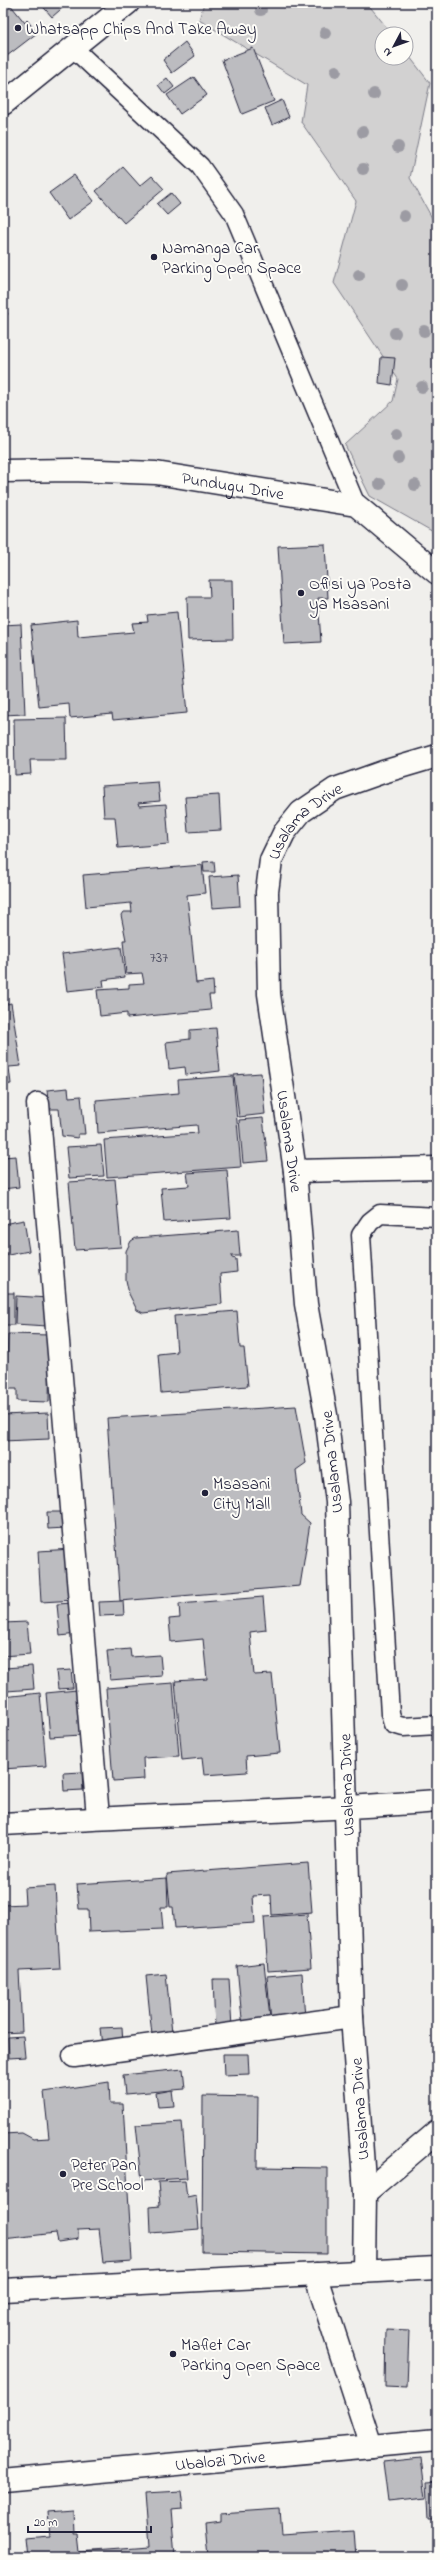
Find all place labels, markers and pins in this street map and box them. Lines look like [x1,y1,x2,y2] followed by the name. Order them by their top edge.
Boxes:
[26,17,257,43] place label: Whatsapp Chips And Take Away
[13,23,23,33] marker: Whatsapp Chips And Take Away
[162,236,302,283] place label: Namanga Car Parking Open Space
[149,252,159,262] marker: Namanga Car Parking Open Space
[309,572,411,618] place label: Ofisi ya Posta ya Msasani
[296,588,306,598] marker: Ofisi ya Posta ya Msasani
[213,1472,270,1518] place label: Msasani City Mall
[200,1488,210,1498] marker: Msasani City Mall
[71,2153,144,2198] place label: Peter Pan Pre School
[58,2169,68,2179] marker: Peter Pan Pre School
[181,2333,321,2380] place label: Maflet Car Parking Open Space
[168,2349,178,2359] marker: Maflet Car Parking Open Space

